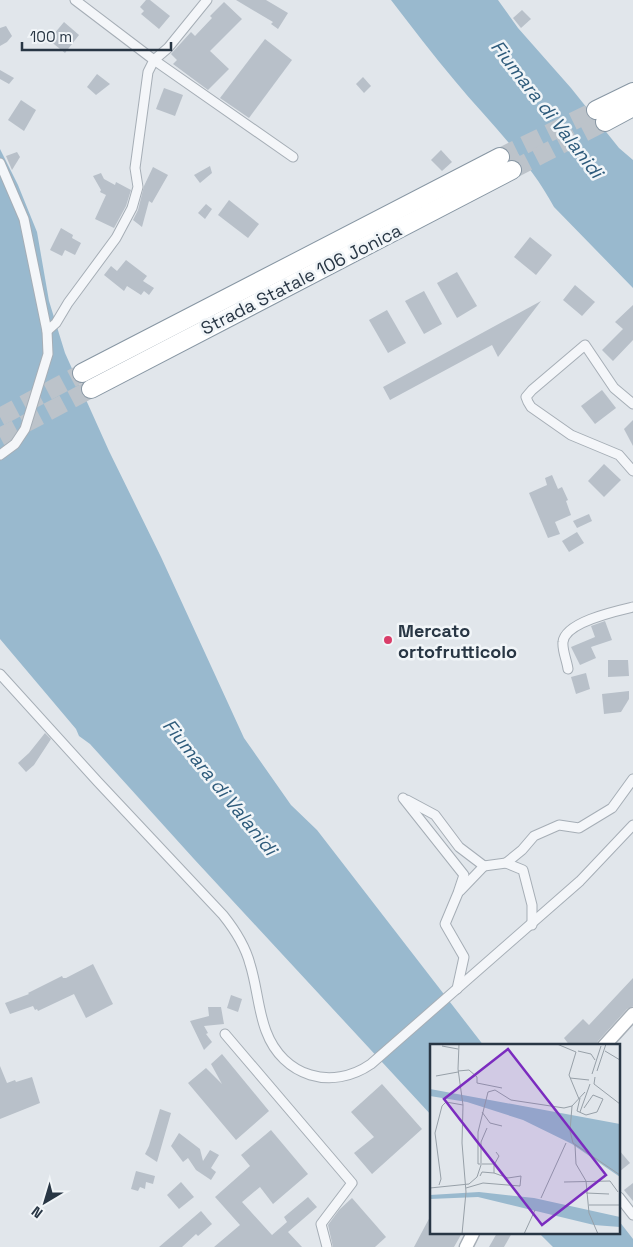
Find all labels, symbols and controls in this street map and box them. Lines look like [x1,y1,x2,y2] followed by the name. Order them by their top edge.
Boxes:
[22,20,171,52] scale bar
[30,27,72,46] text: 100 m
[485,35,610,185] water label: Fiumara di Valanidi
[197,218,405,340] street label: Strada Statale 106 Jonica
[398,619,517,663] place label: Mercato ortofrutticolo
[382,634,394,646] marker: Mercato ortofrutticolo
[157,714,284,862] water label: Fiumara di Valanidi
[430,1044,620,1234] inset map
[20,1177,70,1227] north arrow
[28,1202,46,1222] text: N

